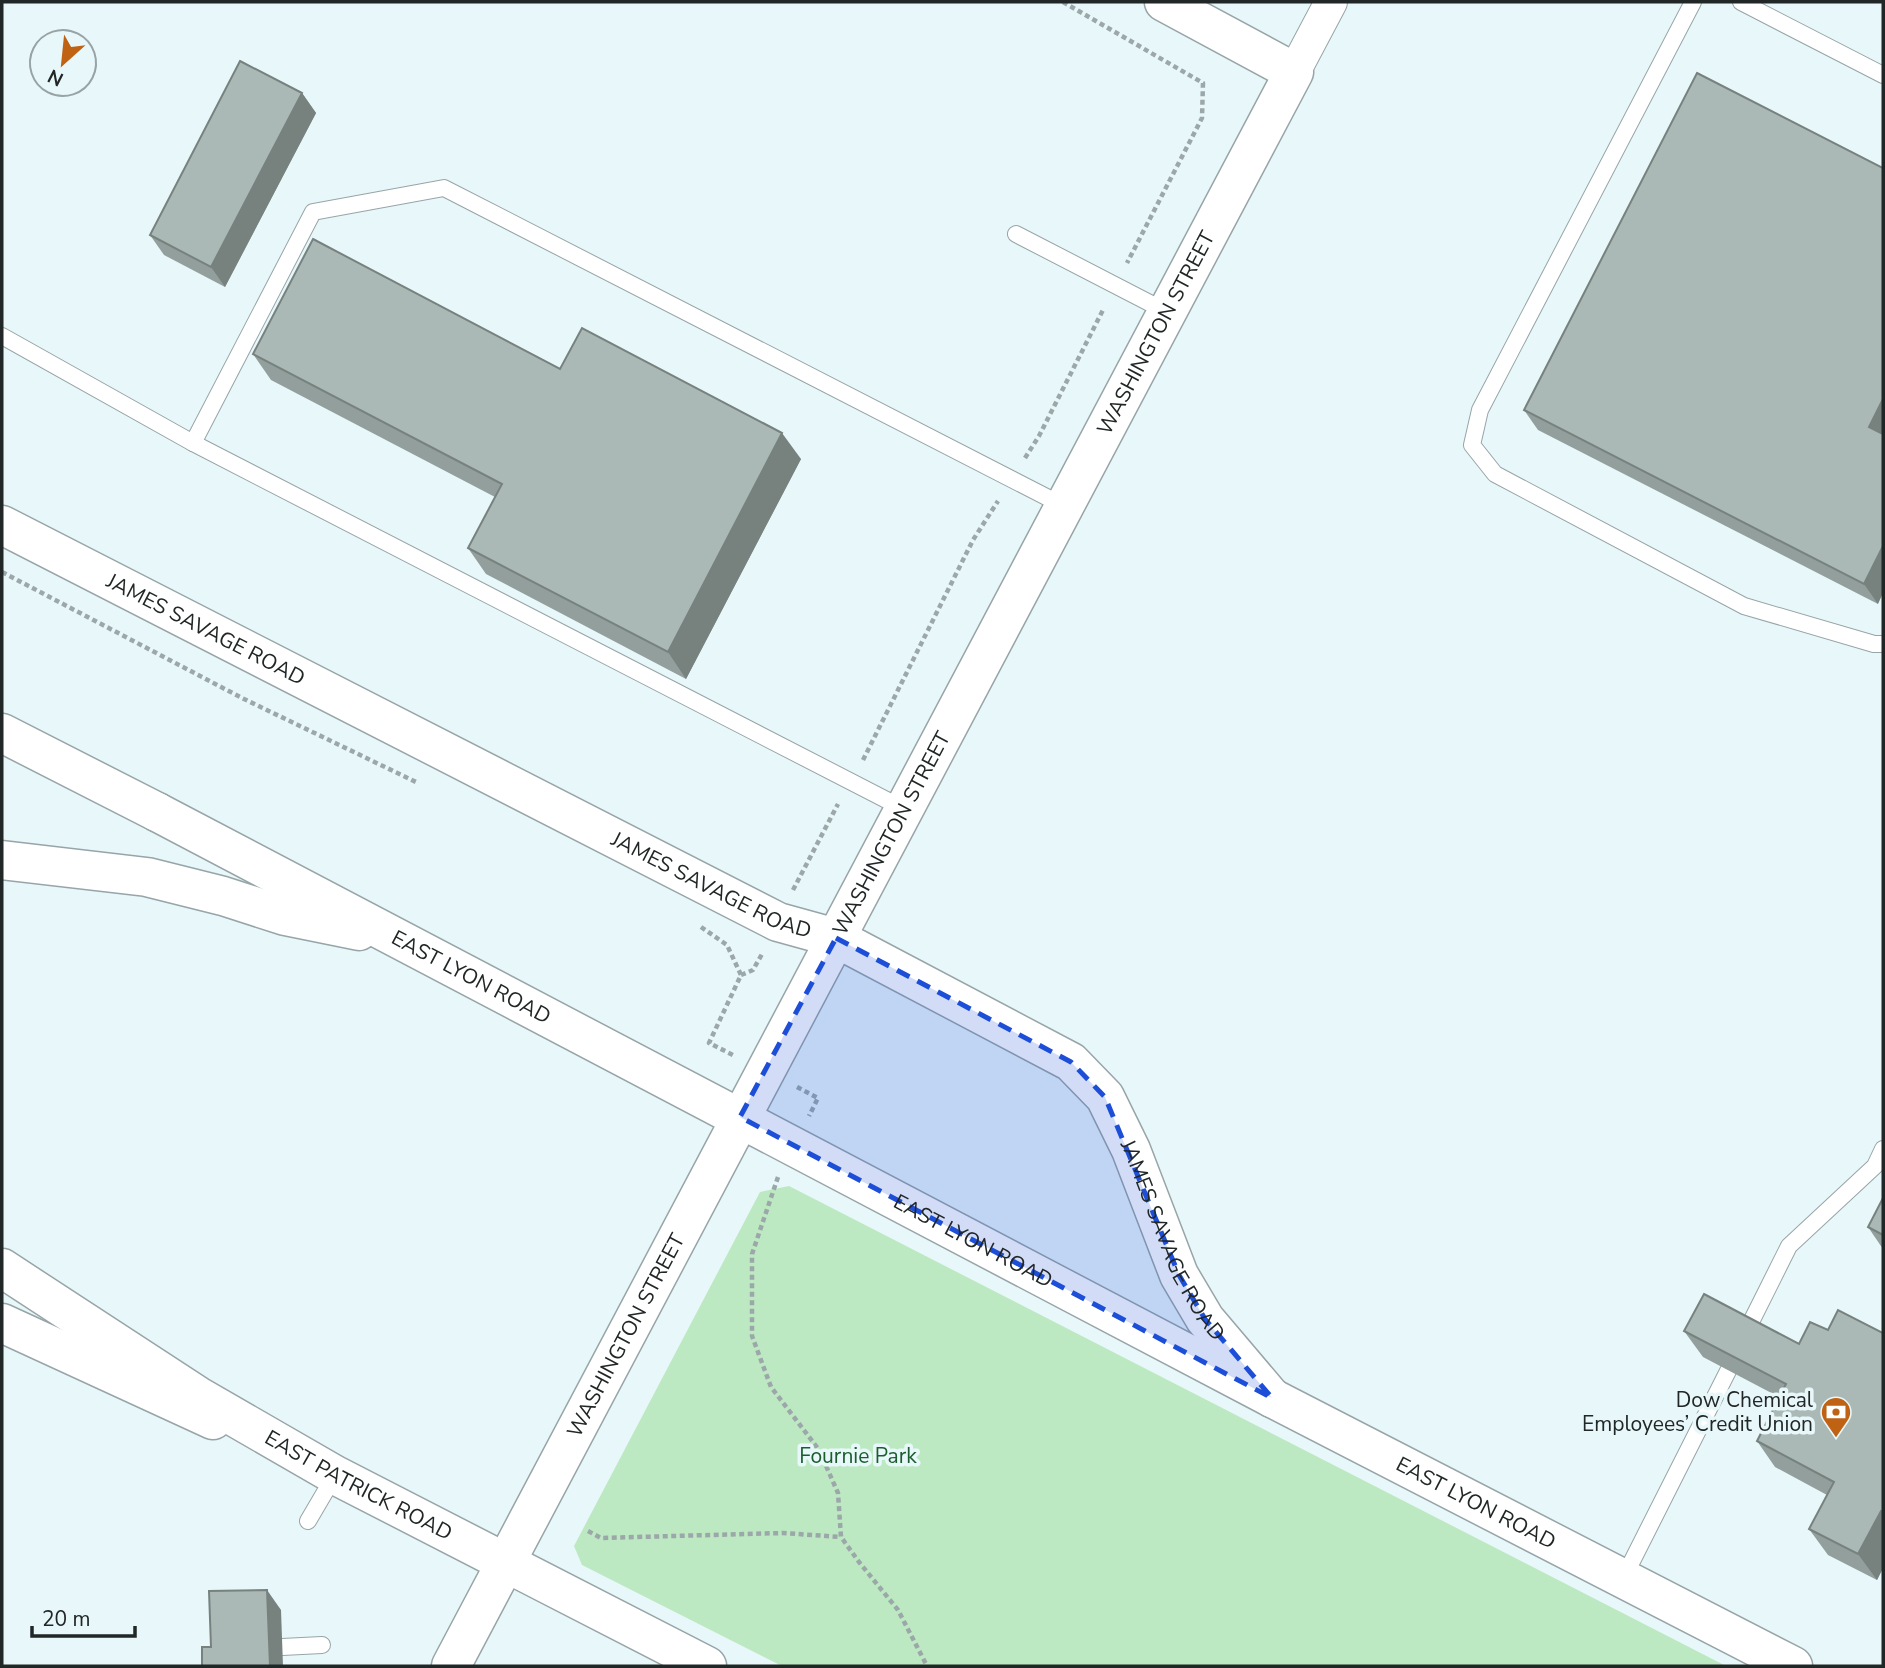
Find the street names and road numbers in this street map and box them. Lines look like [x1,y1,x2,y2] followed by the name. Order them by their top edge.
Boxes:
[1091,226,1222,440] street label: WASHINGTON STREET
[101,566,310,692] street label: JAMES SAVAGE ROAD
[826,726,957,940] street label: WASHINGTON STREET
[606,825,815,945] street label: JAMES SAVAGE ROAD
[387,924,556,1031] street label: EAST LYON ROAD
[1114,1134,1231,1347] street label: JAMES SAVAGE ROAD
[889,1188,1058,1294] street label: EAST LYON ROAD
[560,1228,691,1442] street label: WASHINGTON STREET
[260,1424,457,1547] street label: EAST PATRICK ROAD
[1391,1450,1561,1556] street label: EAST LYON ROAD

